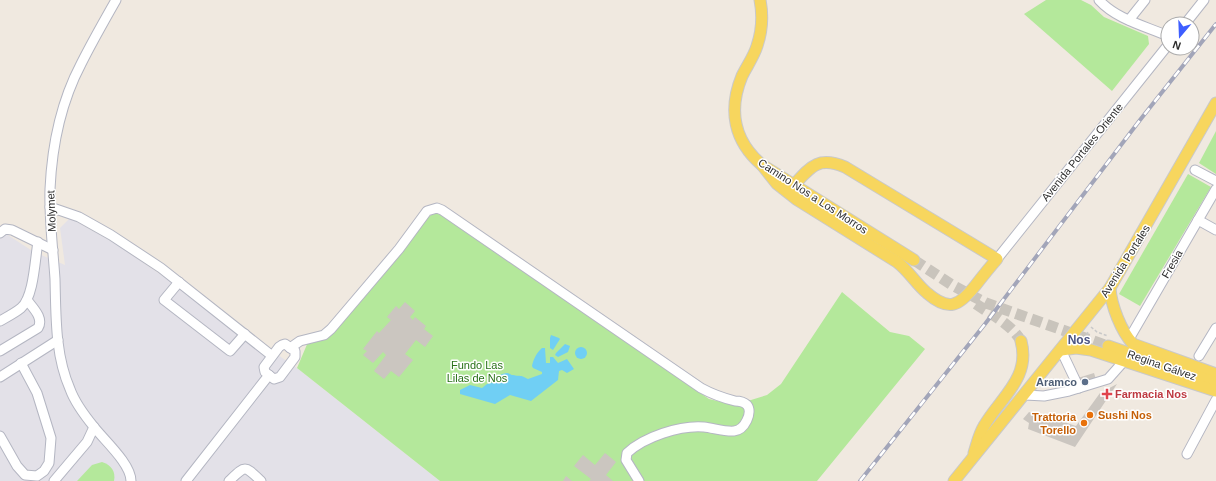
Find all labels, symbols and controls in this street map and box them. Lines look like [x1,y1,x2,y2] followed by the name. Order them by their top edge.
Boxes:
[1160,16,1200,56] north arrow
[1171,38,1182,52] text: N
[1039,101,1125,203] street label: Avenida Portales Oriente
[756,156,870,236] street label: Camino Nos a Los Morros
[44,190,58,232] street label: Molymet
[1098,222,1152,299] street label: Avenida Portales
[1159,247,1185,280] street label: Fresia
[1068,333,1091,347] district label: Nos
[1126,348,1198,382] street label: Regina Gálvez
[447,359,508,384] park label: Fundo Las Lilas de Nos
[1036,376,1077,388] place label: Aramco
[1080,377,1090,387] marker: Aramco
[1115,388,1187,400] place label: Farmacia Nos
[1102,389,1112,399] marker: Farmacia Nos
[1098,409,1152,421] place label: Sushi Nos
[1085,410,1095,420] marker: Sushi Nos
[1032,411,1077,436] place label: Trattoria Torello
[1079,418,1089,428] marker: Trattoria Torello

